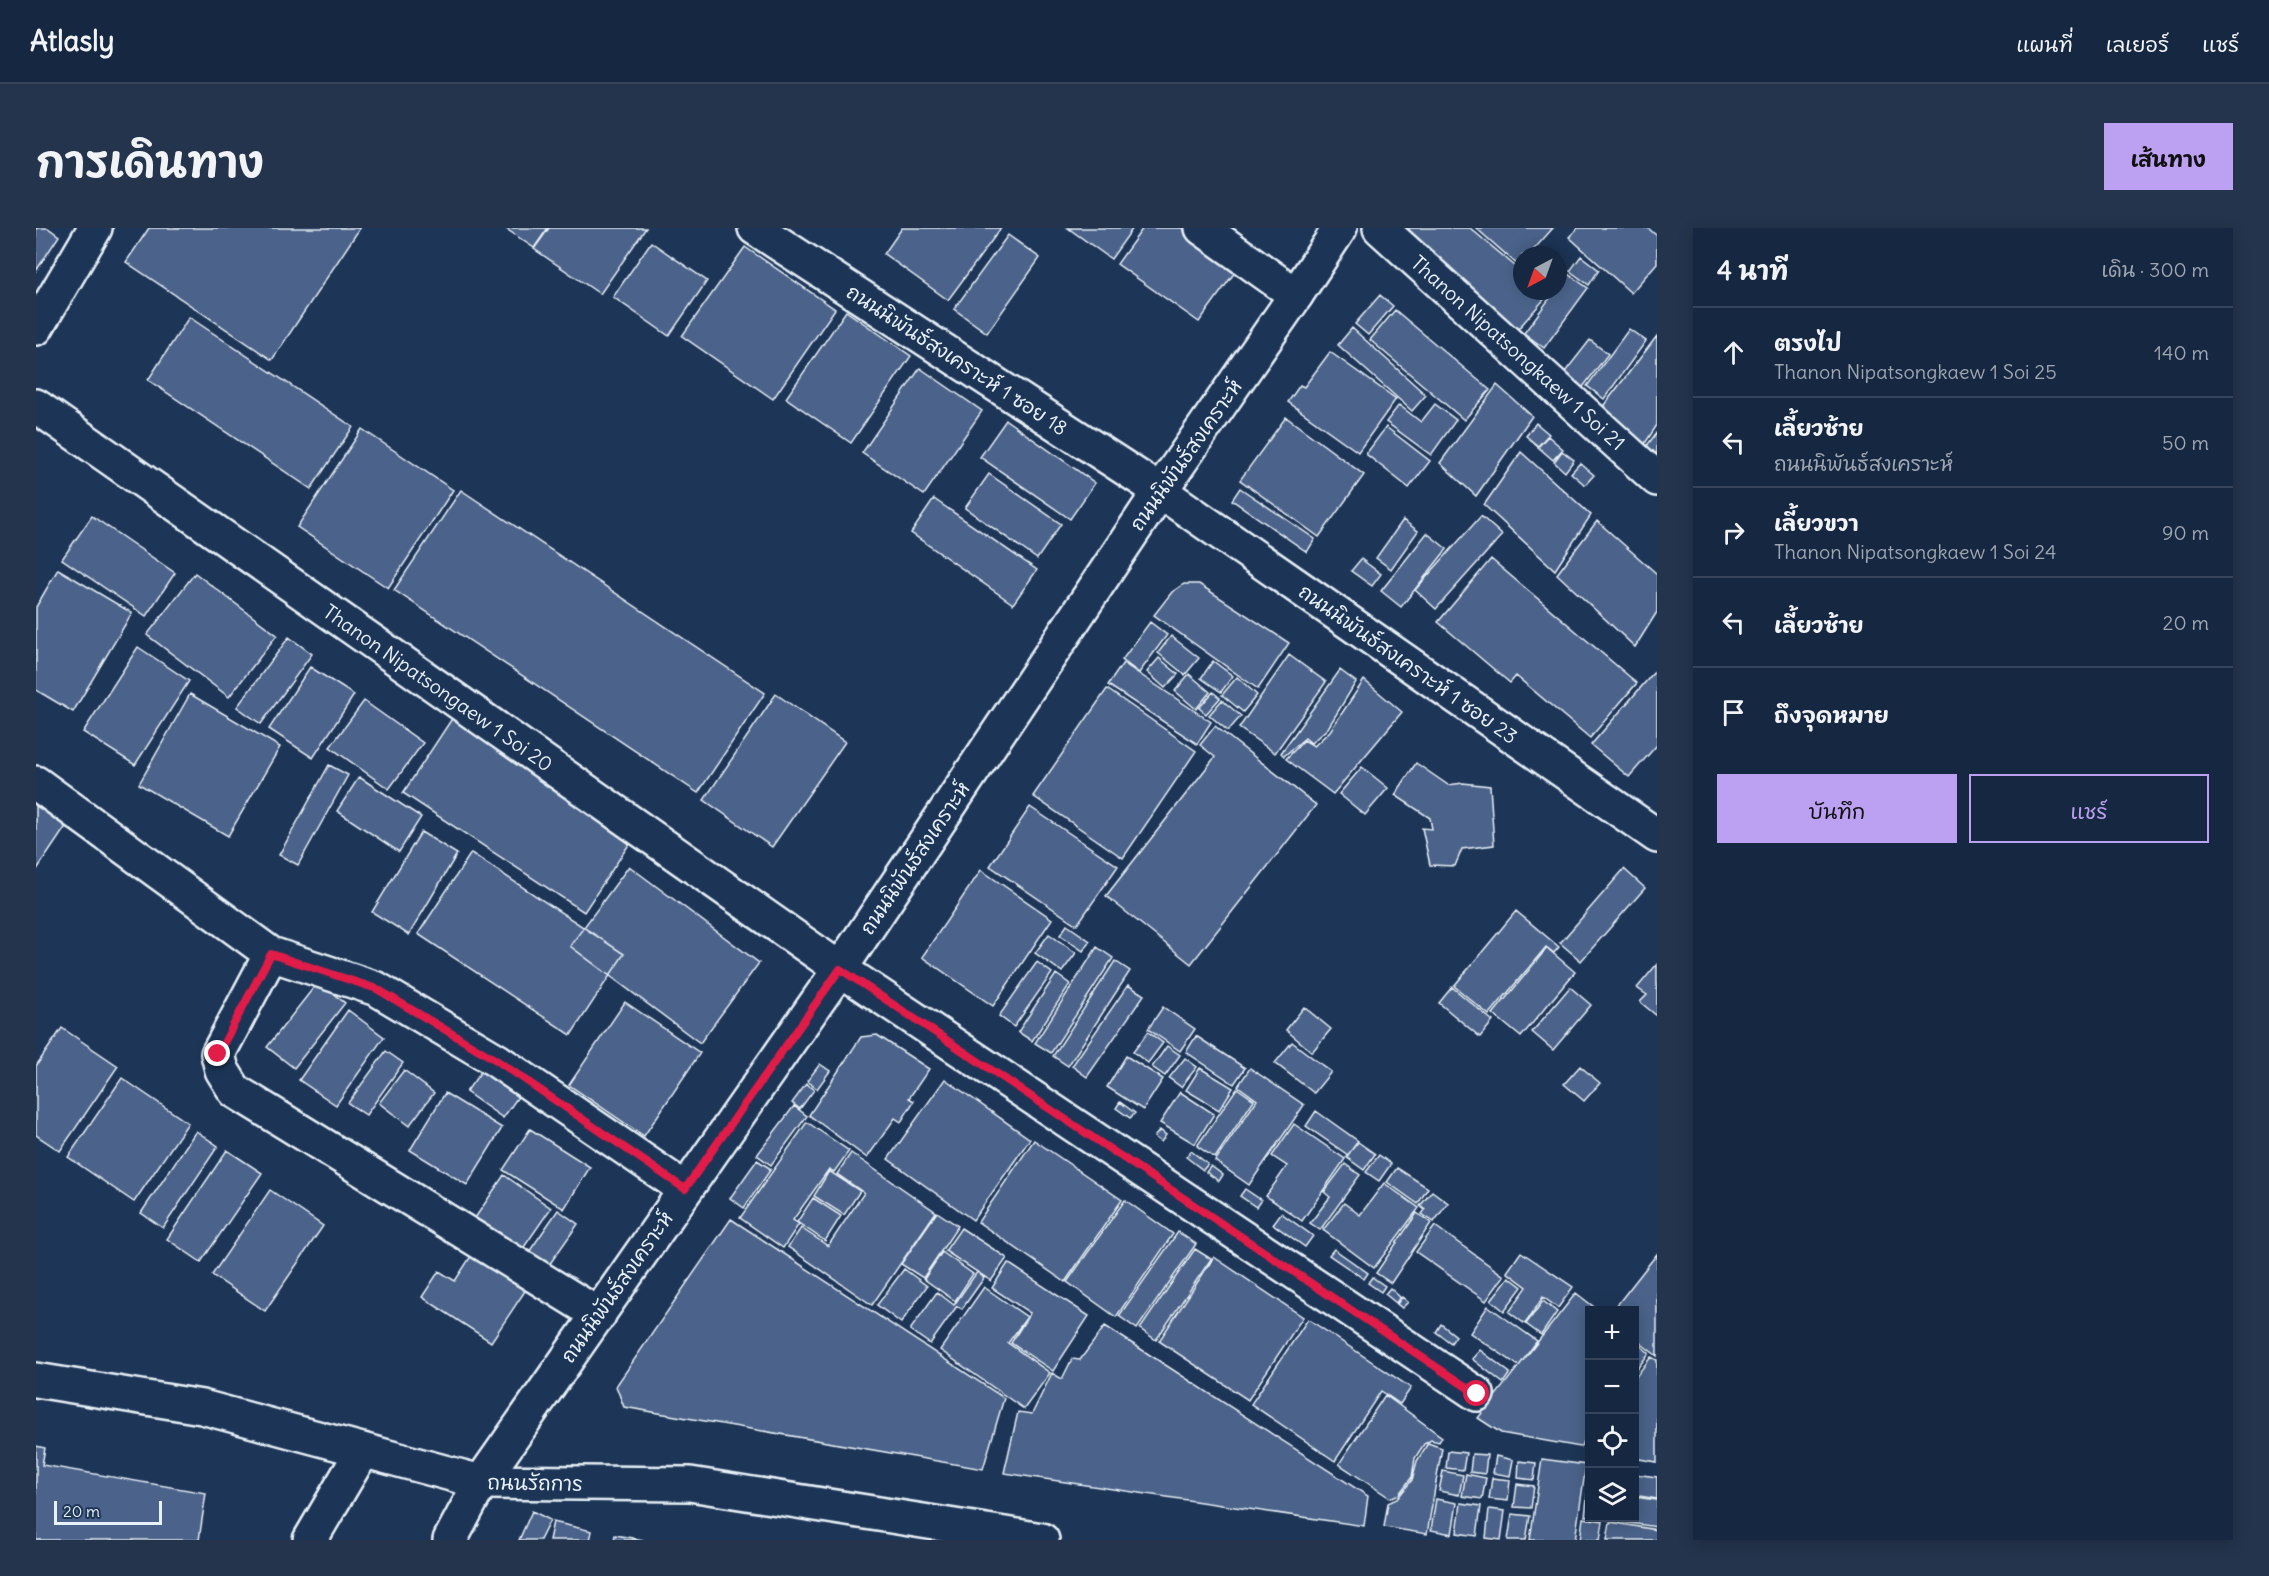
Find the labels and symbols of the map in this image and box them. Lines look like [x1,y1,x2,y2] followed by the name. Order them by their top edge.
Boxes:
[1513,246,1567,300] north arrow
[1406,250,1630,455] street label: Thanon Nipatsongkaew 1 Soi 21
[842,279,1072,440] street label: ถนนนิพันธ์สงเคราะห์ 1 ซอย 18
[1124,374,1247,535] street label: ถนนนิพันธ์สงเคราะห์
[1294,578,1522,749] street label: ถนนนิพันธ์สงเคราะห์ 1 ซอย 23
[319,599,558,777] street label: Thanon Nipatsongaew 1 Soi 20
[854,776,975,939] street label: ถนนนิพันธ์สงเคราะห์
[204,1040,230,1066] route end
[555,1206,678,1367] street label: ถนนนิพันธ์สงเคราะห์
[1463,1380,1489,1406] route start
[487,1469,583,1496] street label: ถนนรัถการ
[54,1498,162,1526] scale bar

